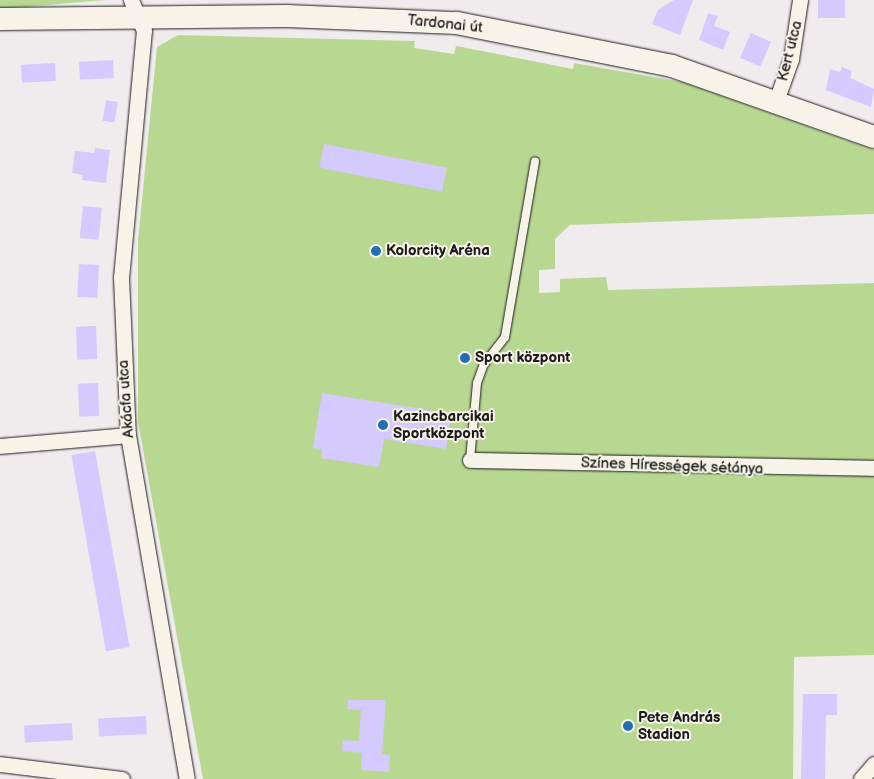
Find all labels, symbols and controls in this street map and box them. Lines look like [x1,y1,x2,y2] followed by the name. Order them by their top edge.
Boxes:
[407,11,483,37] street label: Tardonai út
[774,19,806,83] street label: Kert utca
[386,242,490,260] place label: Kolorcity Aréna
[370,245,382,257] marker: Kolorcity Aréna
[475,349,570,367] place label: Sport központ
[459,352,471,364] marker: Sport központ
[114,359,138,439] street label: Akácfa utca
[393,407,494,442] place label: Kazincbarcikai Sportközpont
[377,419,389,431] marker: Kazincbarcikai Sportközpont
[581,454,763,478] street label: Színes Hírességek sétánya
[638,708,720,743] place label: Pete András Stadion
[622,720,634,732] marker: Pete András Stadion

